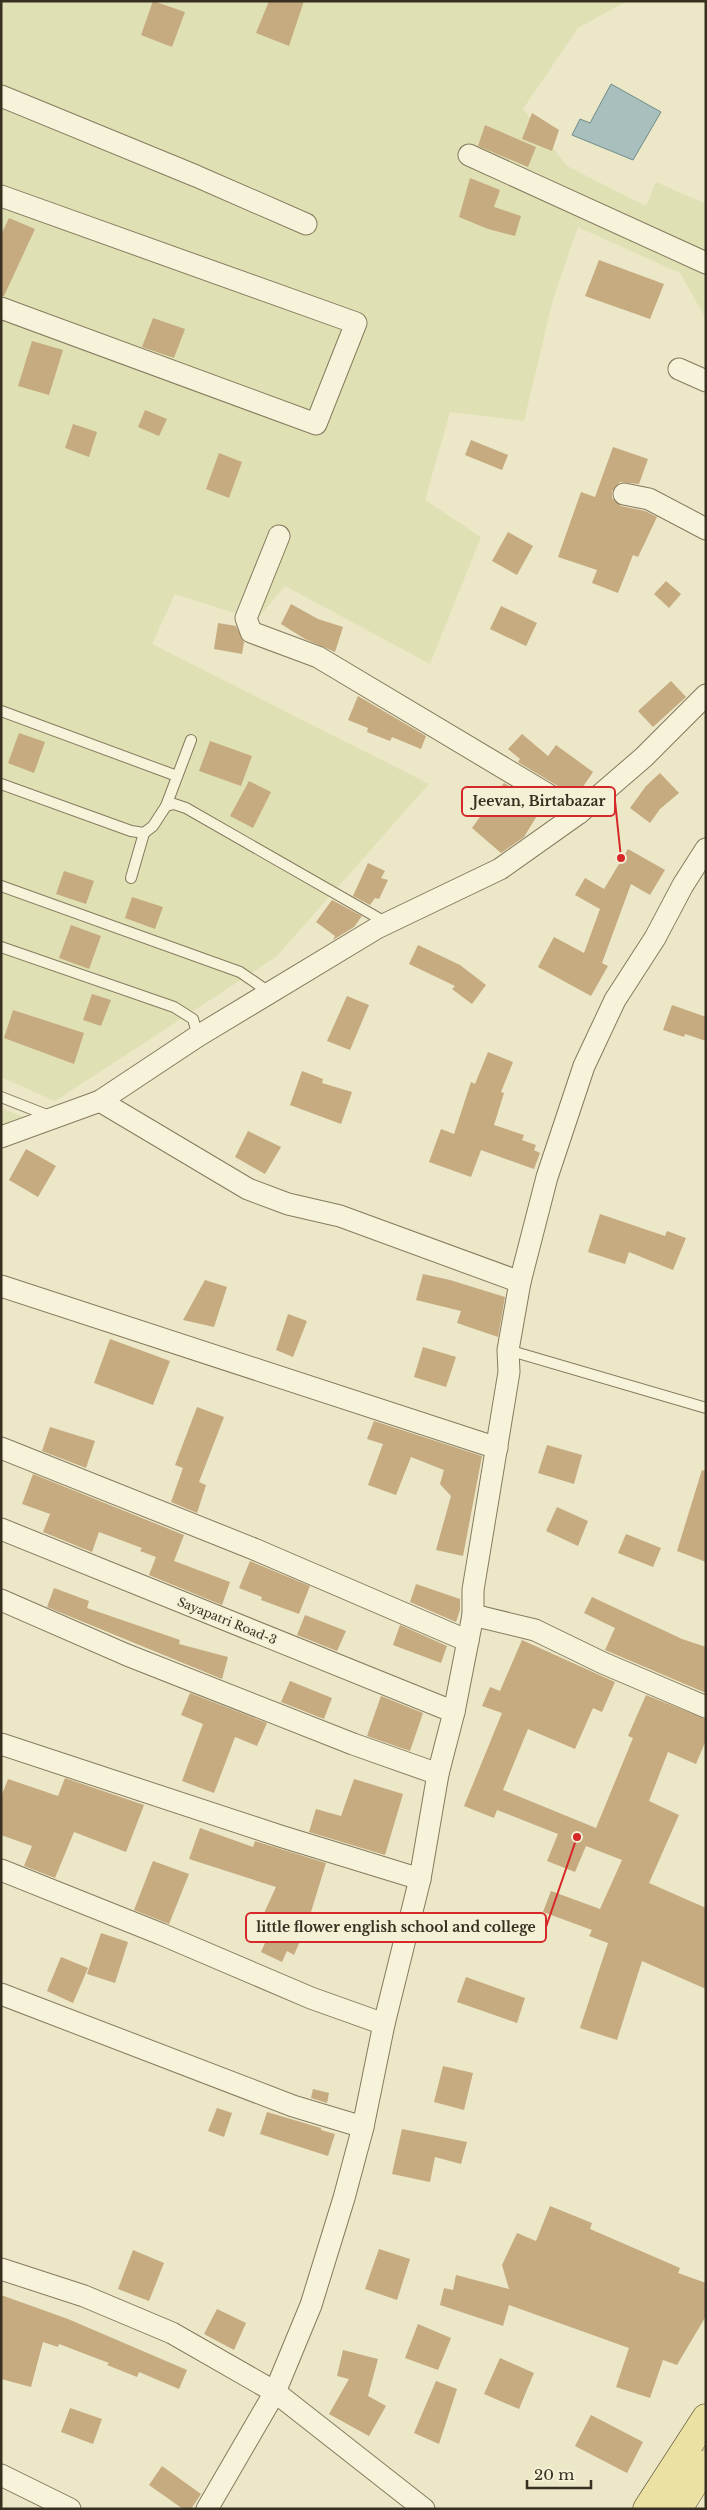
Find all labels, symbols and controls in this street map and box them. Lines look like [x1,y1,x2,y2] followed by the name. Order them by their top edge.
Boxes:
[462,787,615,816] callout: Jeevan, Birtabazar
[470,792,605,810] text: Jeevan, Birtabazar
[175,1594,279,1647] street label: Sayapatri Road-3
[246,1913,546,1942] callout: little flower english school and college
[256,1918,536,1936] text: little flower english school and college
[527,2458,591,2490] scale bar
[534,2465,574,2484] text: 20 m

